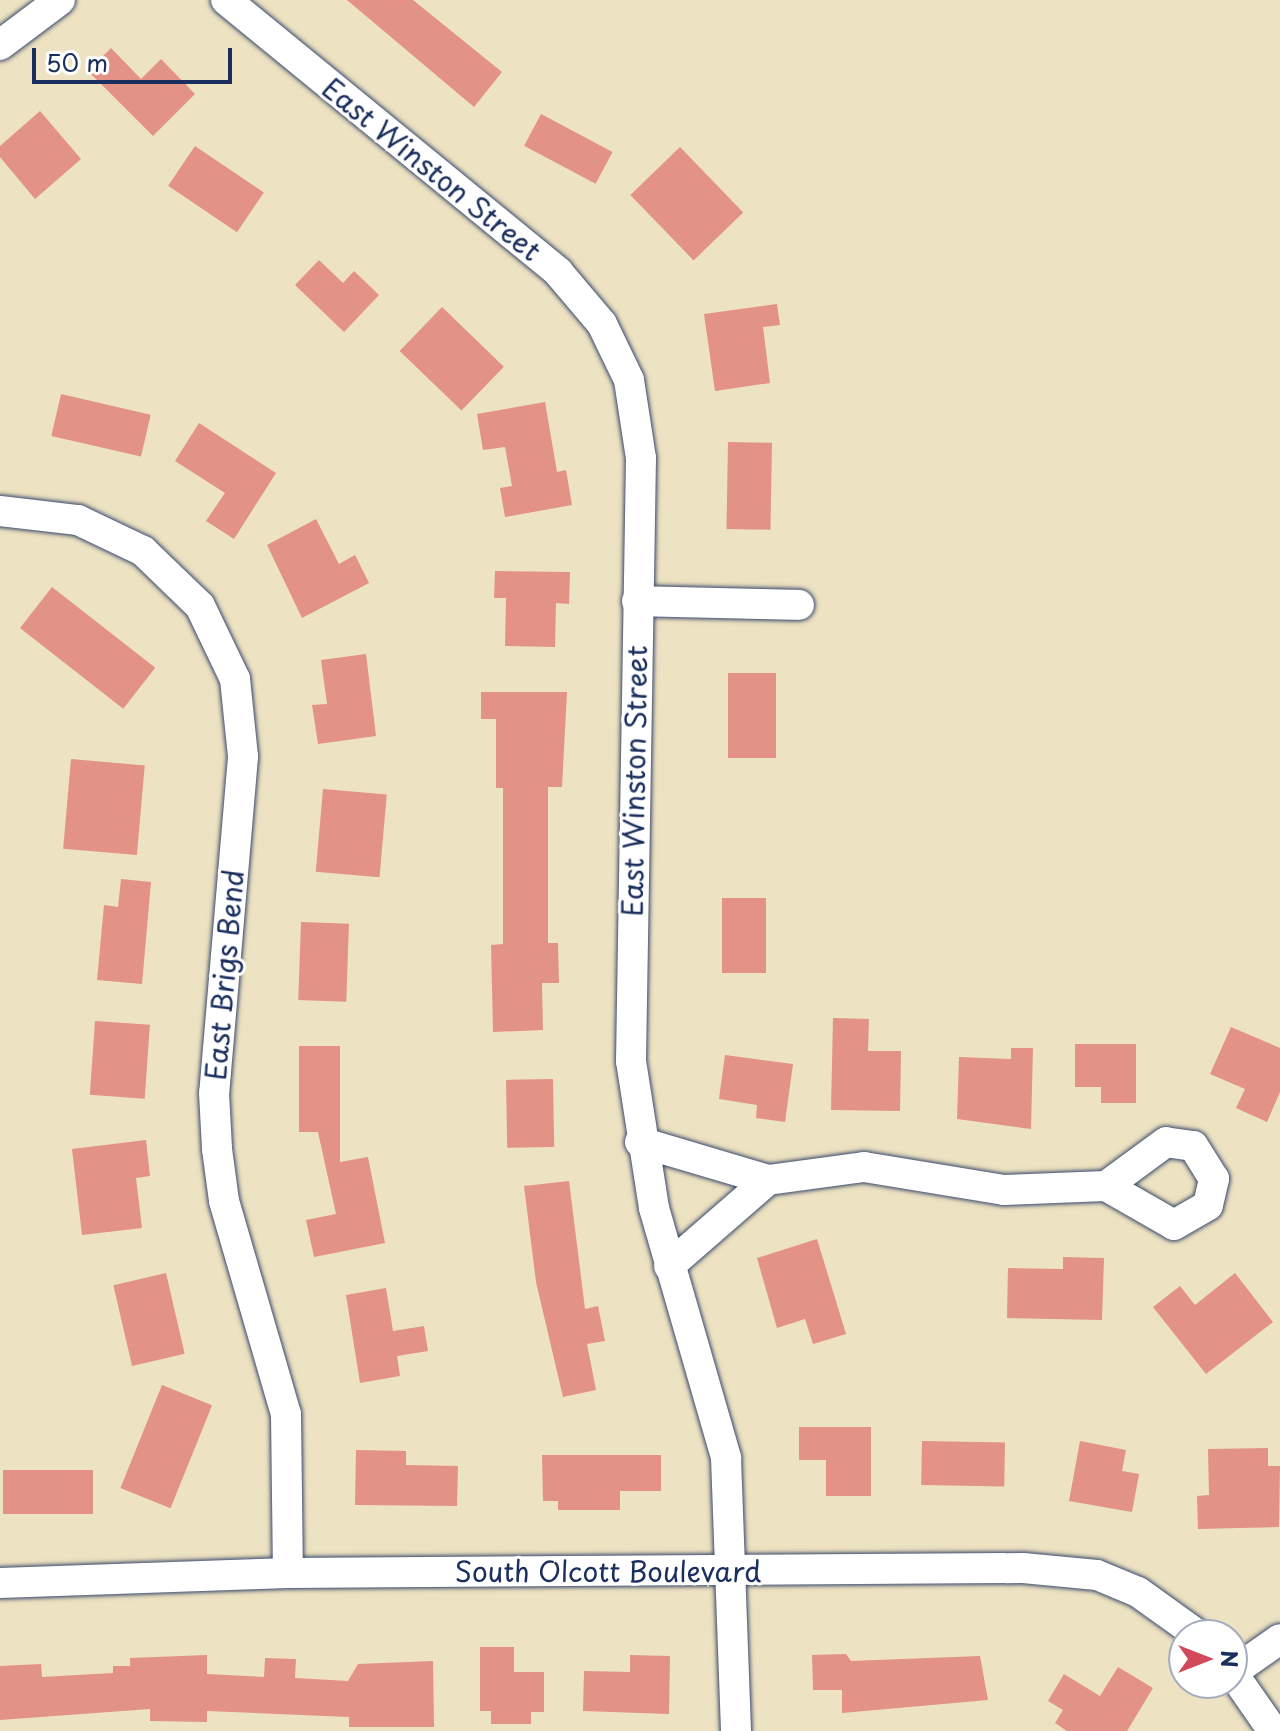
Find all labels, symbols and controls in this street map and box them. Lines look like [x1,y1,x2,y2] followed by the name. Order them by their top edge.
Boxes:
[36,32,236,82] scale bar
[46,44,108,80] text: 50 m
[316,71,548,267] street label: East Winston Street
[615,646,653,916] street label: East Winston Street
[198,867,250,1083] street label: East Brigs Bend
[452,1554,764,1588] street label: South Olcott Boulevard
[1168,1619,1248,1699] north arrow
[1214,1650,1247,1668] text: N

